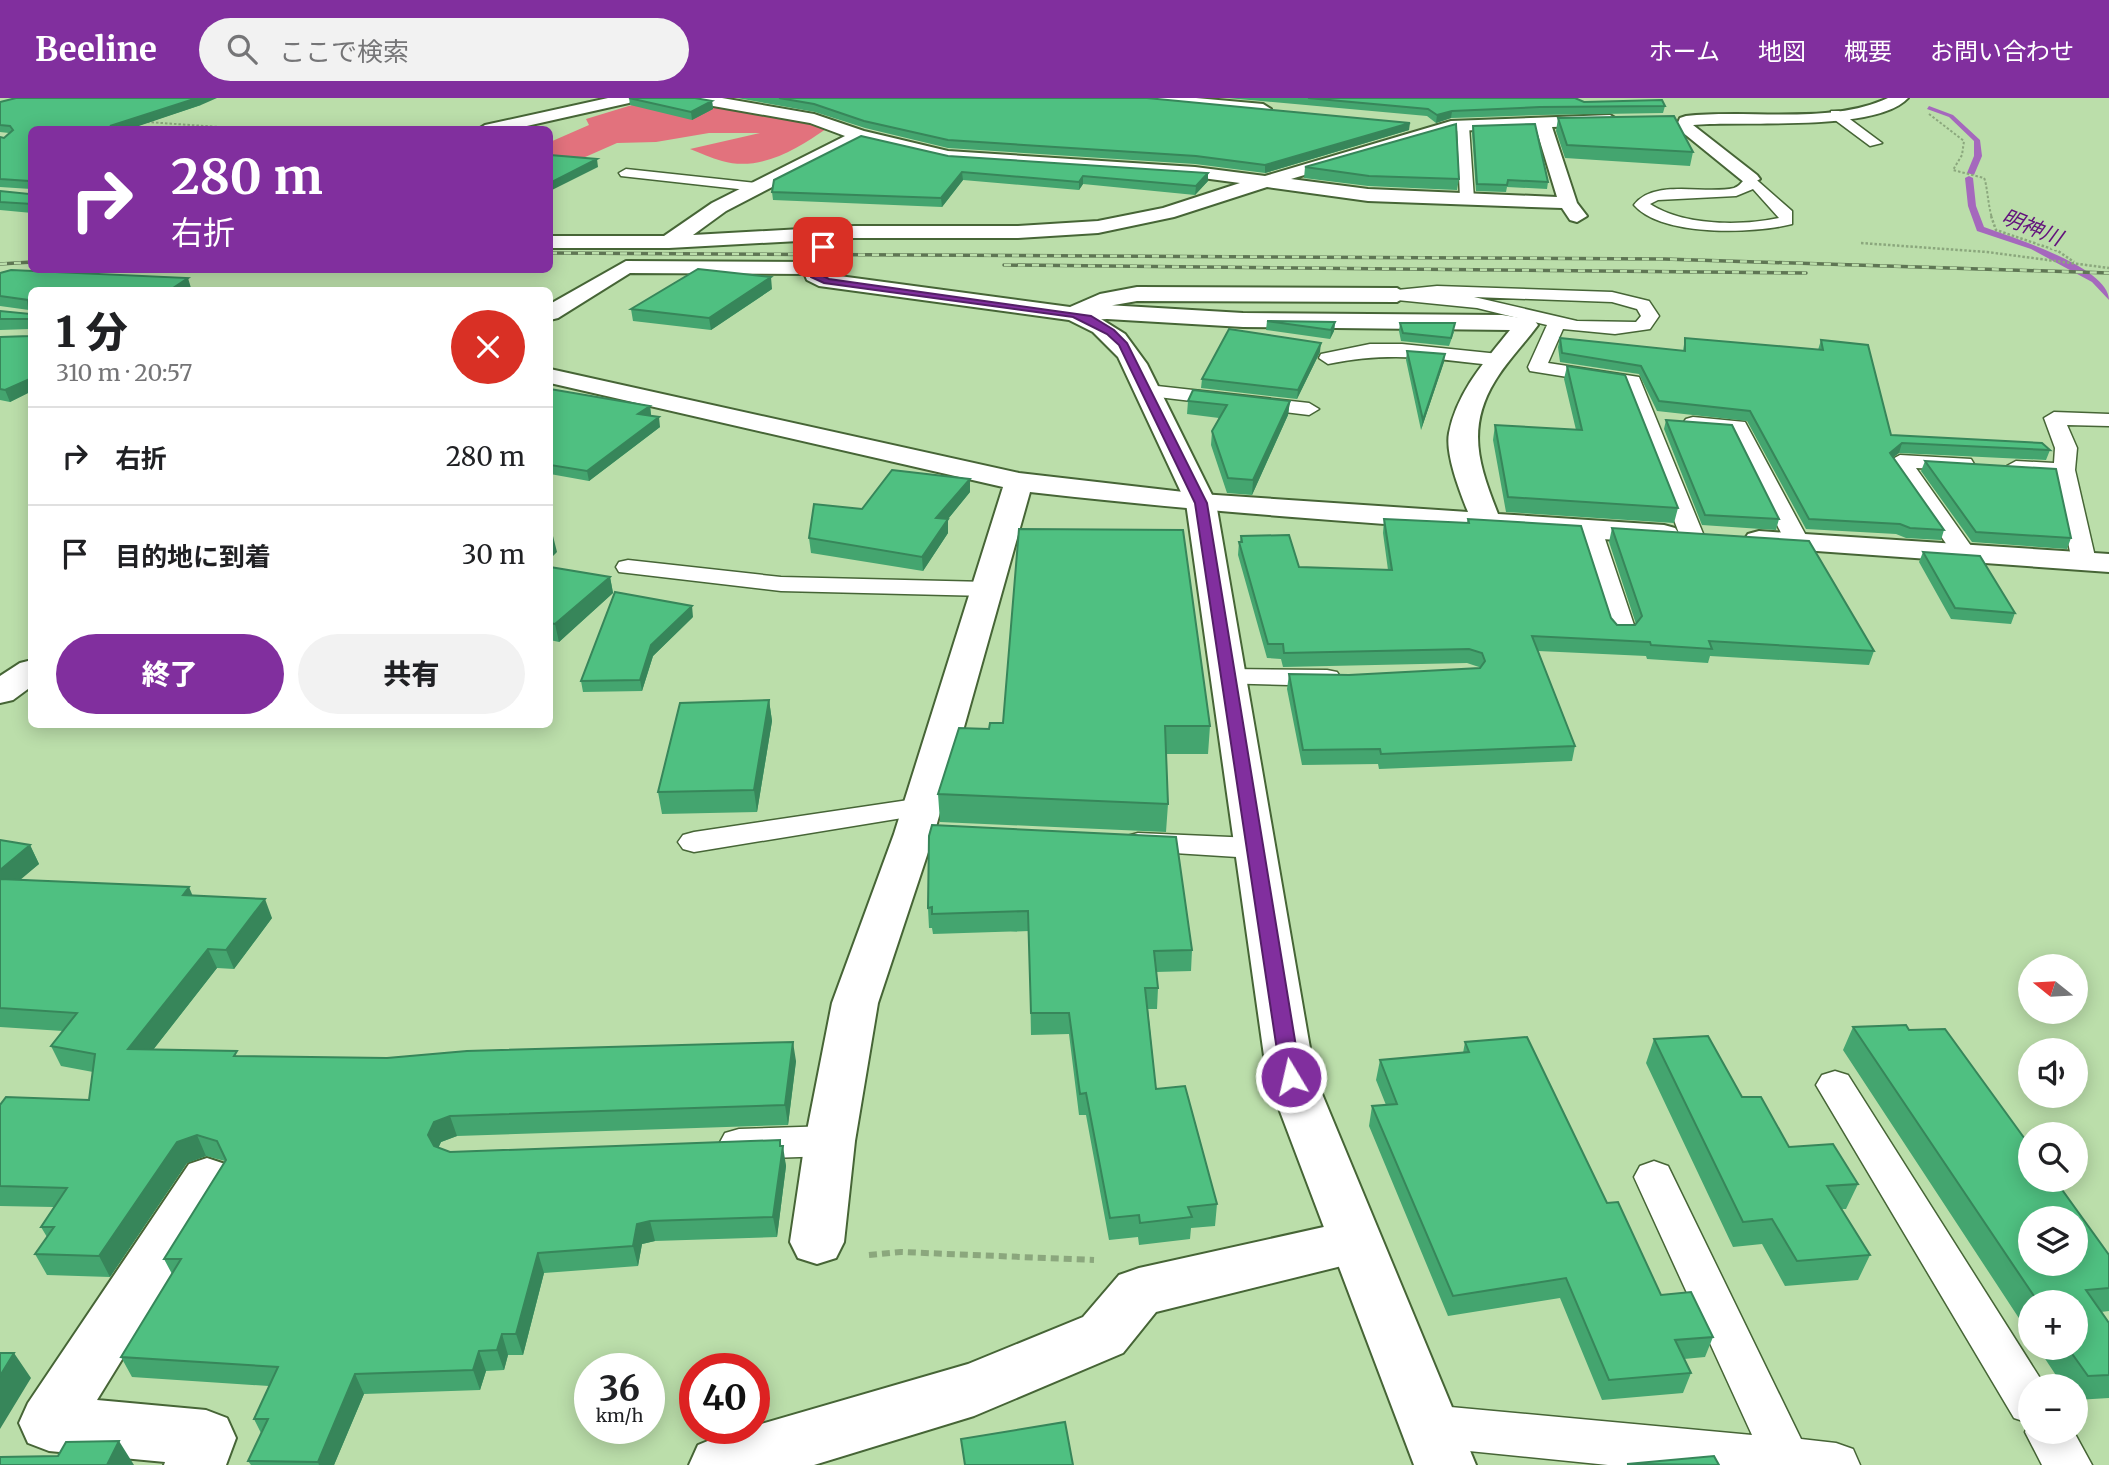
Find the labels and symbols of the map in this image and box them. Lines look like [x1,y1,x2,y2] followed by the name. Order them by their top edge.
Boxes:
[1998,203,2068,252] water label: 明神川
[793,217,853,277] pin
[2018,954,2088,1024] north arrow
[1254,1040,1328,1114] position arrow
[679,1353,770,1444] speed limit sign: 40

